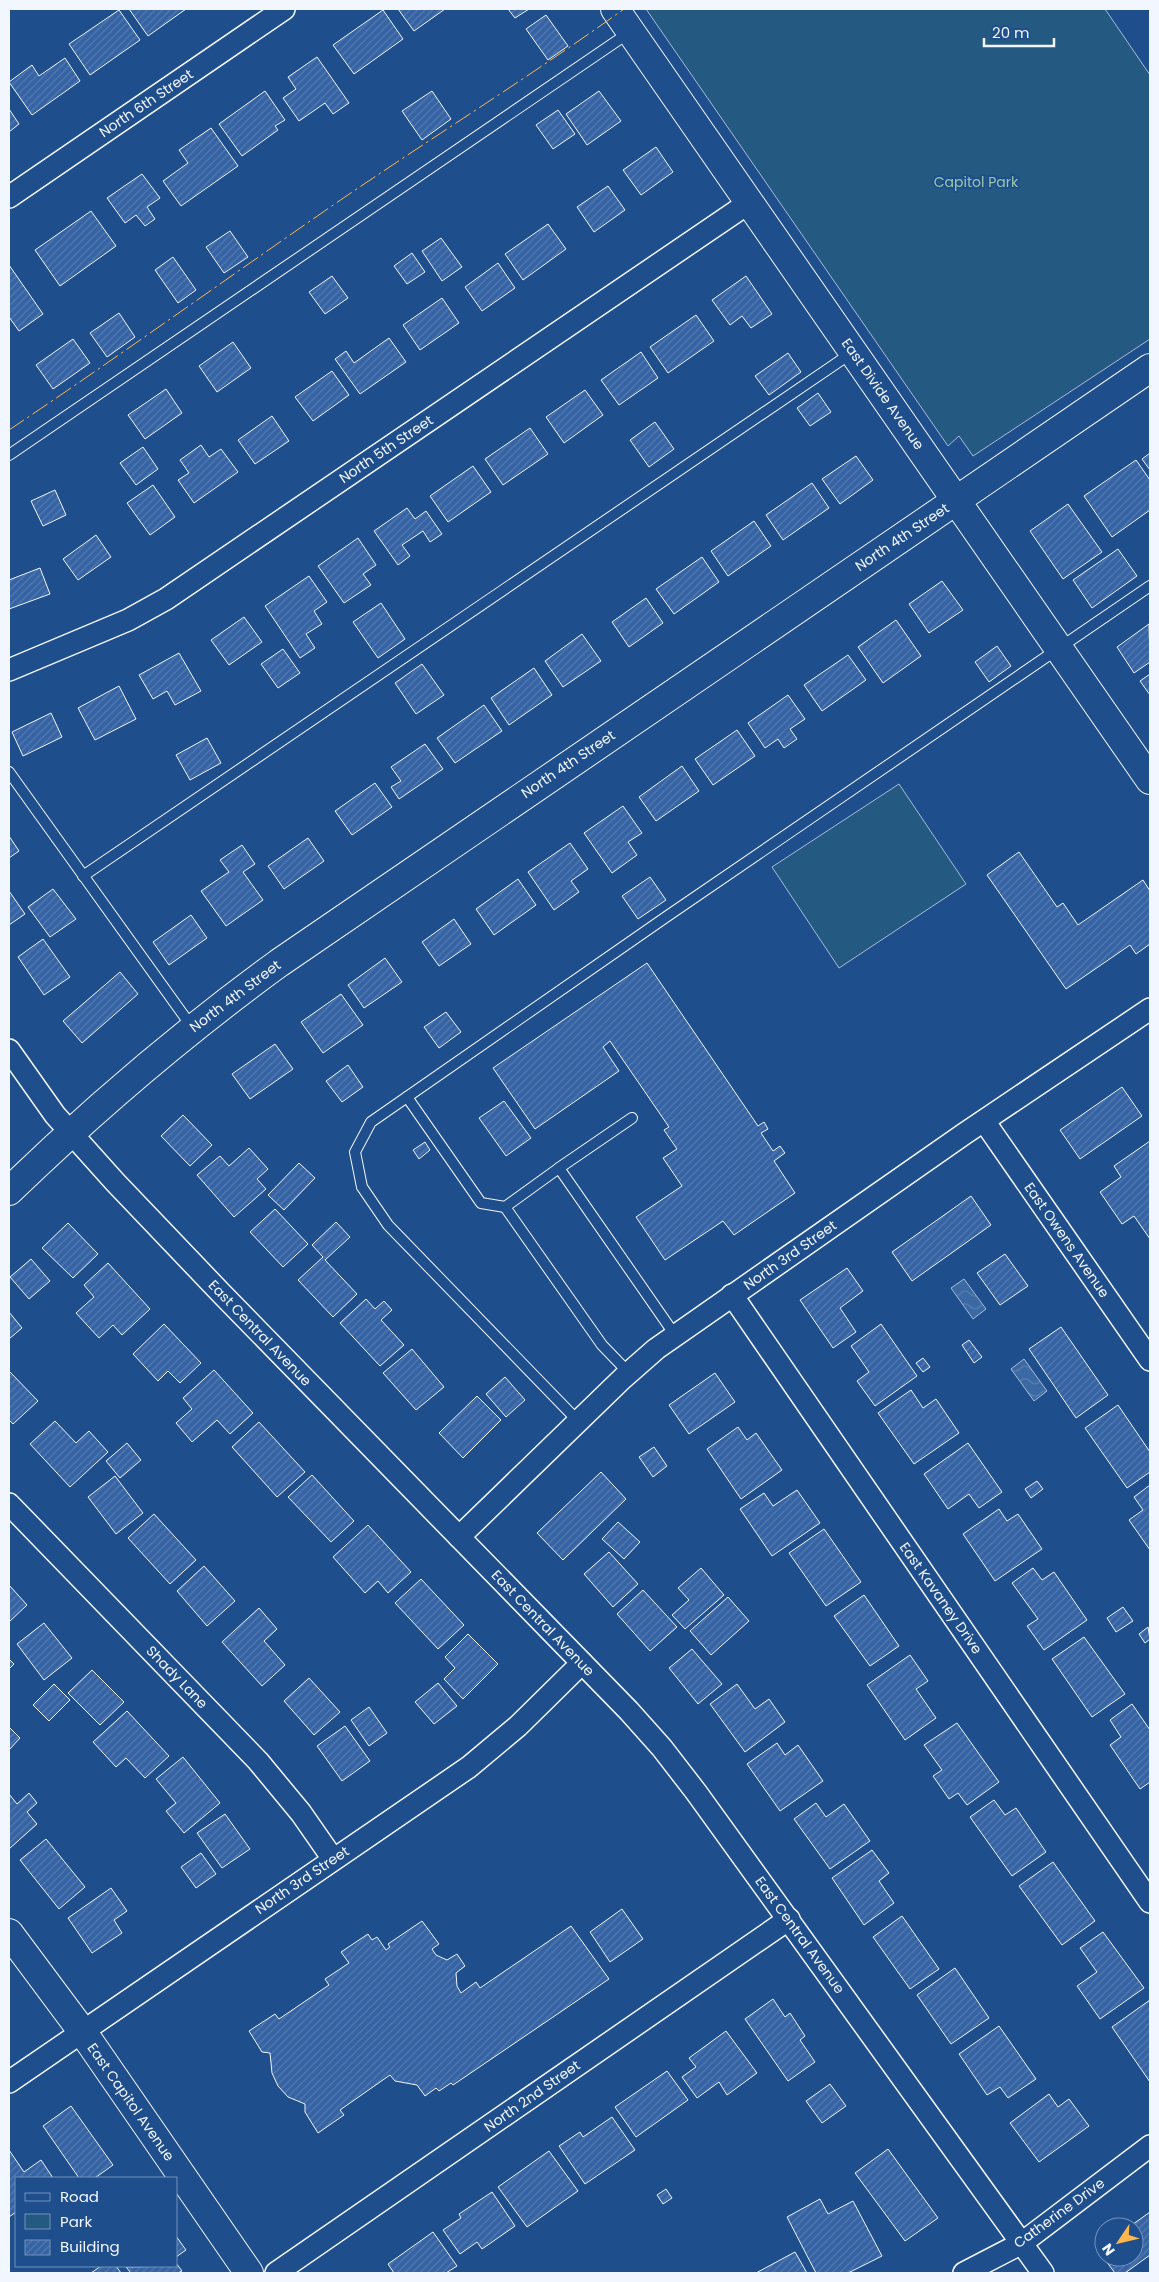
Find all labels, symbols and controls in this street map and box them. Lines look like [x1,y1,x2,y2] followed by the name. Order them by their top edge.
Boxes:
[984,15,1054,47] scale bar
[992,22,1030,43] text: 20 m
[95,64,197,142] street label: North 6th Street
[934,172,1019,192] park label: Capitol Park
[837,334,929,454] street label: East Divide Avenue
[335,410,437,488] street label: North 5th Street
[851,498,953,576] street label: North 4th Street
[517,725,619,803] street label: North 4th Street
[185,955,285,1037] street label: North 4th Street
[1020,1178,1115,1302] street label: East Owens Avenue
[739,1215,841,1295] street label: North 3rd Street
[204,1275,316,1391] street label: East Central Avenue
[895,1538,987,1658] street label: East Kavaney Drive
[487,1565,599,1681] street label: East Central Avenue
[142,1641,213,1713] street label: Shady Lane
[251,1841,353,1919] street label: North 3rd Street
[751,1872,850,1998] street label: East Central Avenue
[83,2039,179,2165] street label: East Capitol Avenue
[480,2055,584,2137] street label: North 2nd Street
[1009,2173,1109,2253] street label: Catherine Drive
[15,2177,178,2267] legend
[60,2186,99,2207] text: Road
[60,2211,92,2232] text: Park
[1094,2217,1144,2267] north arrow
[60,2236,120,2257] text: Building
[1097,2239,1120,2260] text: N

